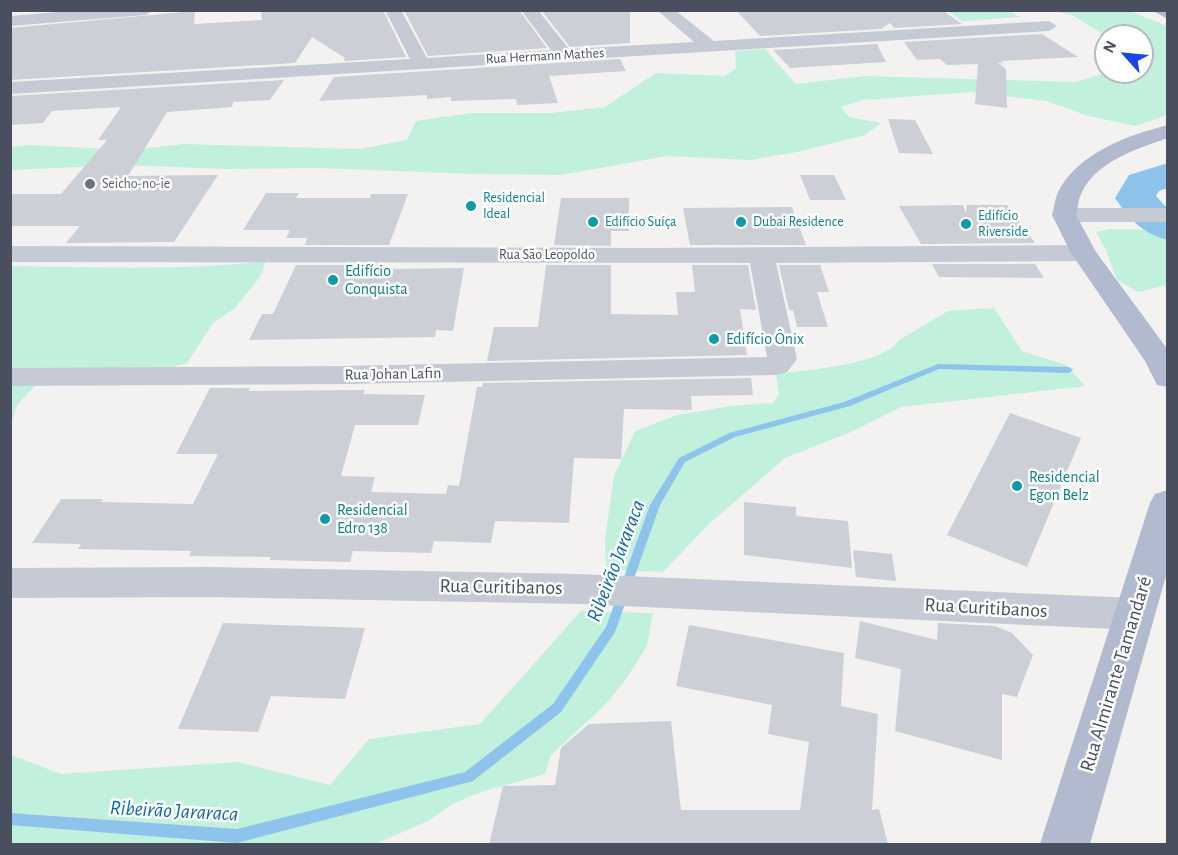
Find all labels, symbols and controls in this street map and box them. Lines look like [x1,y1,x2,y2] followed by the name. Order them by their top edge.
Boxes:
[1094,24,1154,84] north arrow
[1100,38,1119,55] text: N
[485,45,605,67] street label: Rua Hermann Mathes
[102,176,170,192] place label: Seicho-no-ie
[83,177,97,191] marker: Seicho-no-ie
[483,190,545,222] place label: Residencial Ideal
[464,199,478,213] marker: Residencial Ideal
[978,208,1028,240] place label: Edifício Riverside
[605,214,676,230] place label: Edifício Suíça
[753,214,844,230] place label: Dubai Residence
[586,215,600,229] marker: Edifício Suíça
[734,215,748,229] marker: Dubai Residence
[959,217,973,231] marker: Edifício Riverside
[499,247,595,263] street label: Rua São Leopoldo
[345,261,408,299] place label: Edifício Conquista
[326,273,340,287] marker: Edifício Conquista
[726,329,804,349] place label: Edifício Ônix
[707,332,721,346] marker: Edifício Ônix
[344,364,442,384] street label: Rua Johan Lafin
[1029,467,1100,505] place label: Residencial Egon Belz
[1010,479,1024,493] marker: Residencial Egon Belz
[581,496,651,626] water label: Ribeirão Jararaca
[337,500,408,538] place label: Residencial Edro 138
[318,512,332,526] marker: Residencial Edro 138
[1075,573,1157,775] street label: Rua Almirante Tamandaré
[439,574,563,600] street label: Rua Curitibanos
[924,593,1048,623] street label: Rua Curitibanos
[109,795,239,827] water label: Ribeirão Jararaca

